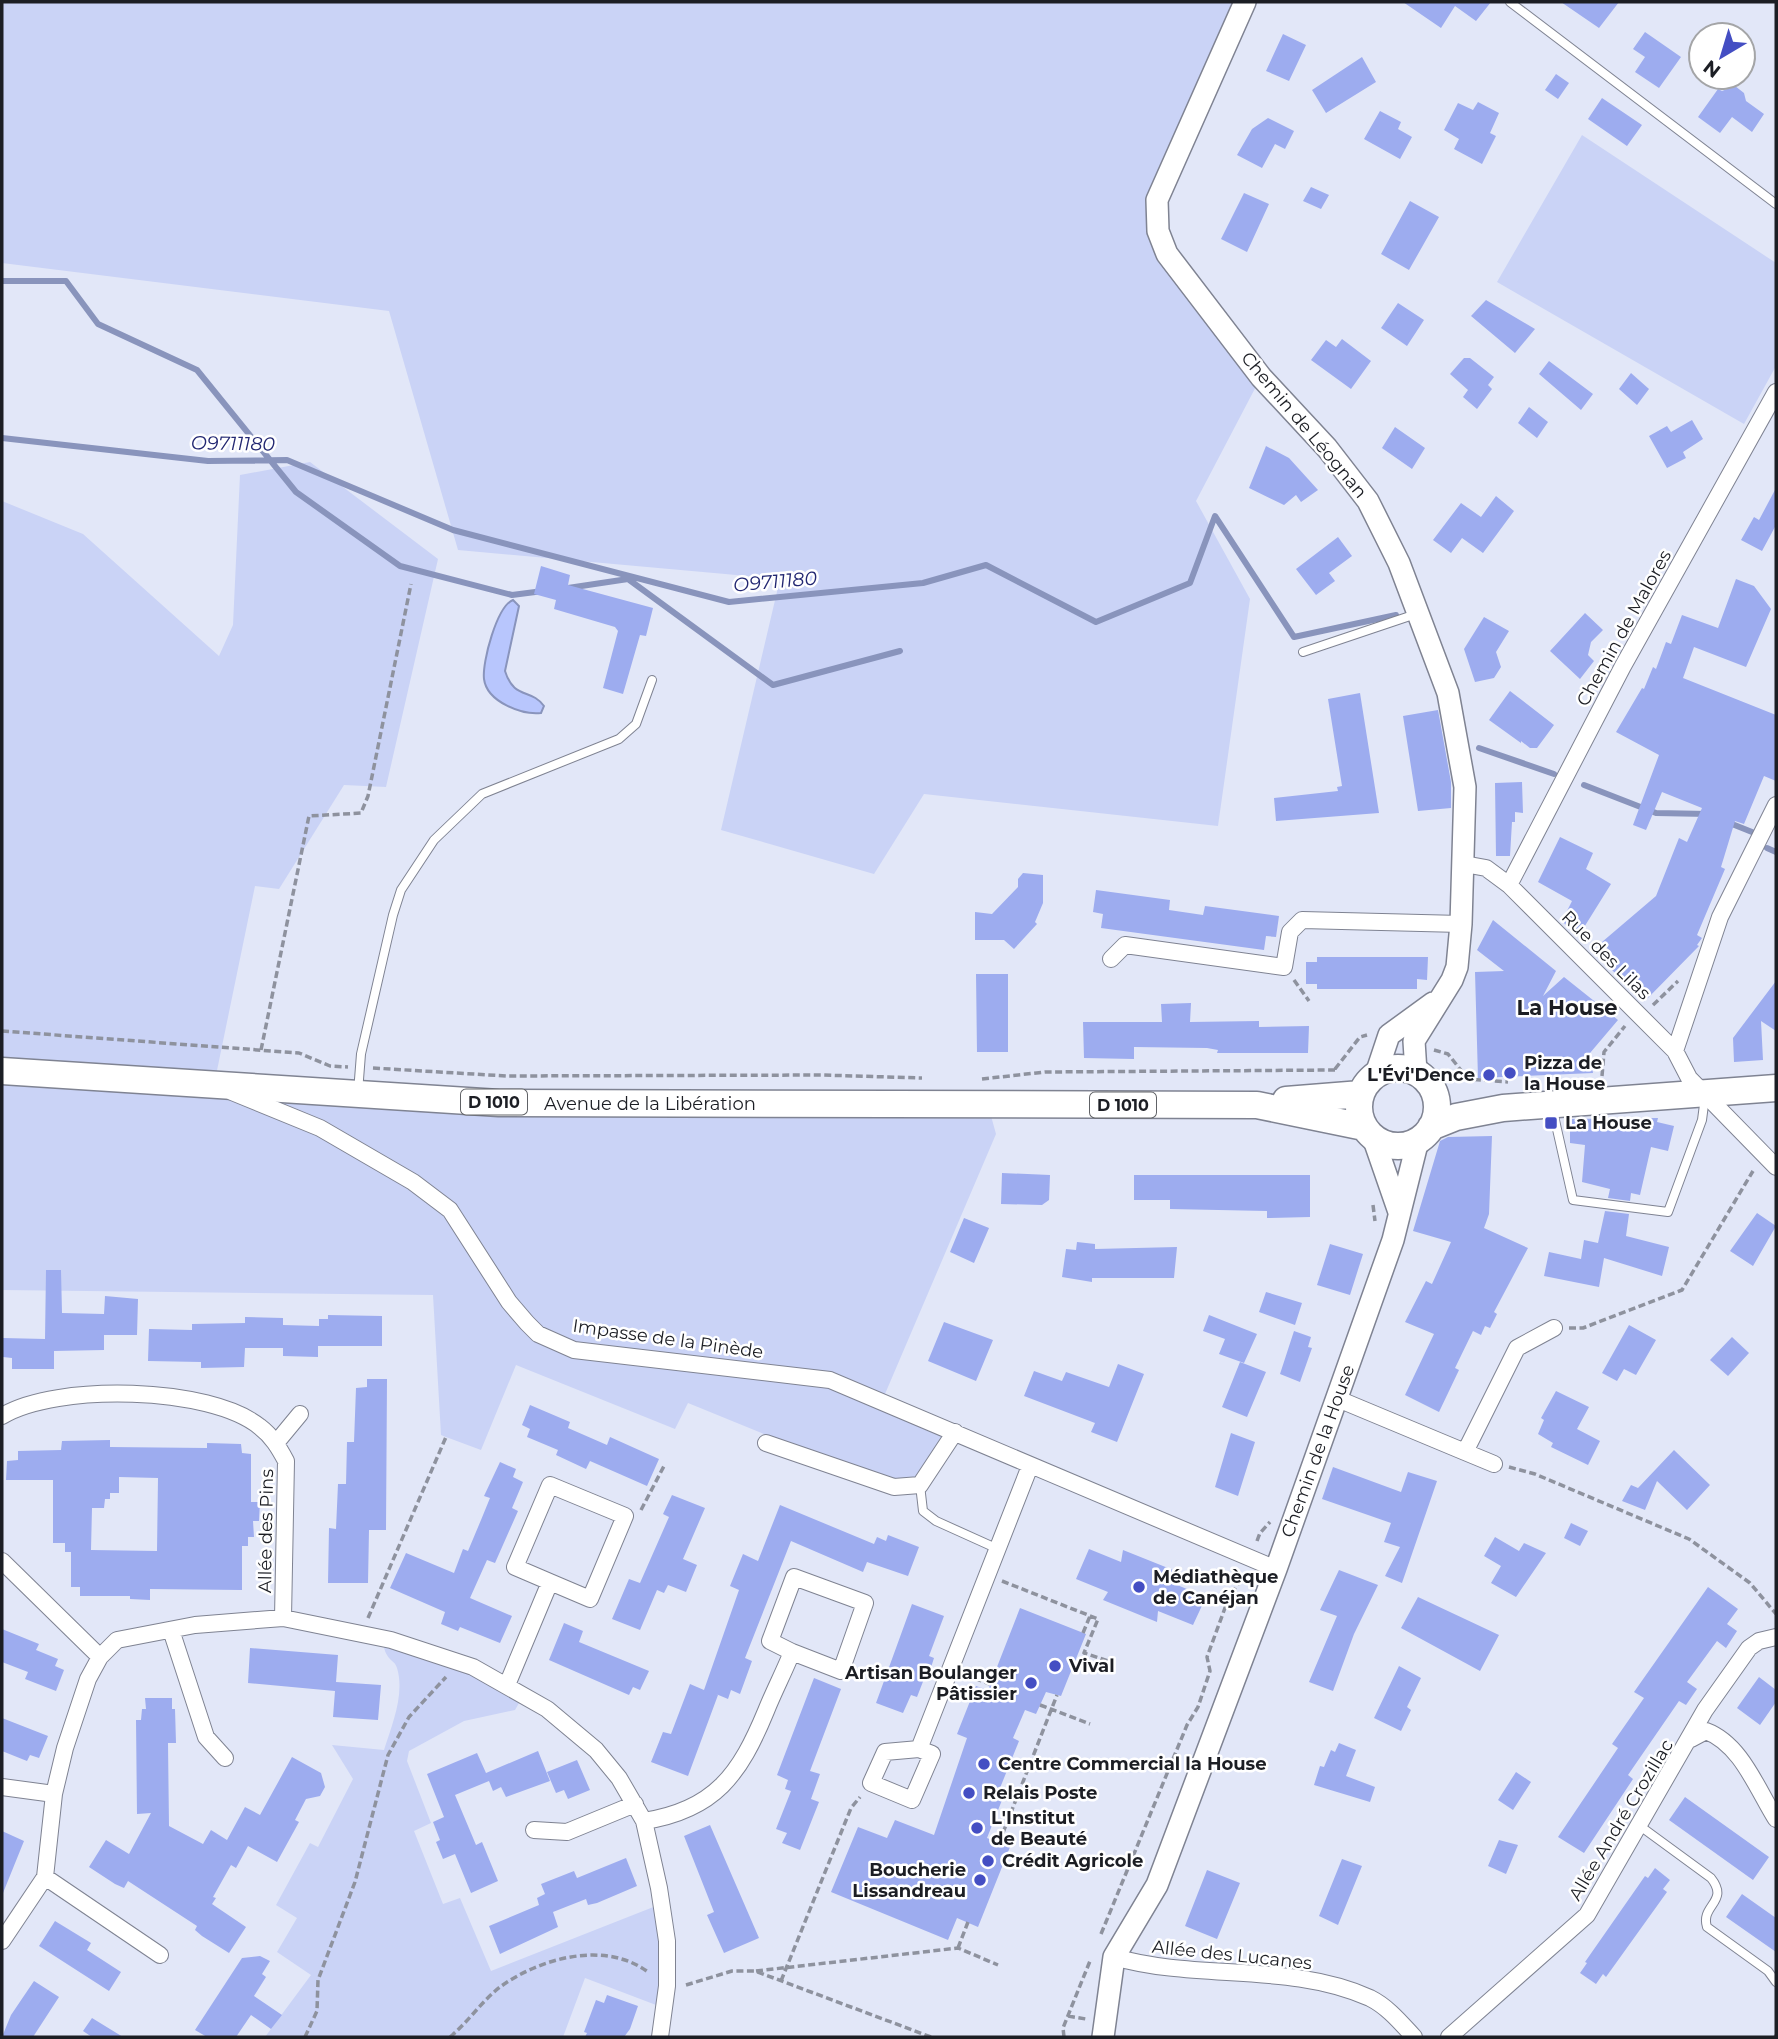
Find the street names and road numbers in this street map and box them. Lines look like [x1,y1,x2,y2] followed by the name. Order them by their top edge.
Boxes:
[1236,347,1372,503] street label: Chemin de Léognan
[1572,546,1676,710] street label: Chemin de Malores
[1557,906,1655,1004] street label: Rue des Lilas
[461,1090,527,1114] road number: D 1010
[1090,1092,1156,1118] road number: D 1010
[544,1093,756,1115] street label: Avenue de la Libération
[571,1315,765,1363] street label: Impasse de la Pinède
[1276,1361,1360,1540] street label: Chemin de la House
[254,1468,278,1593] street label: Allée des Pins
[1564,1735,1678,1905] street label: Allée André Crozillac
[1151,1936,1313,1974] street label: Allée des Lucanes

